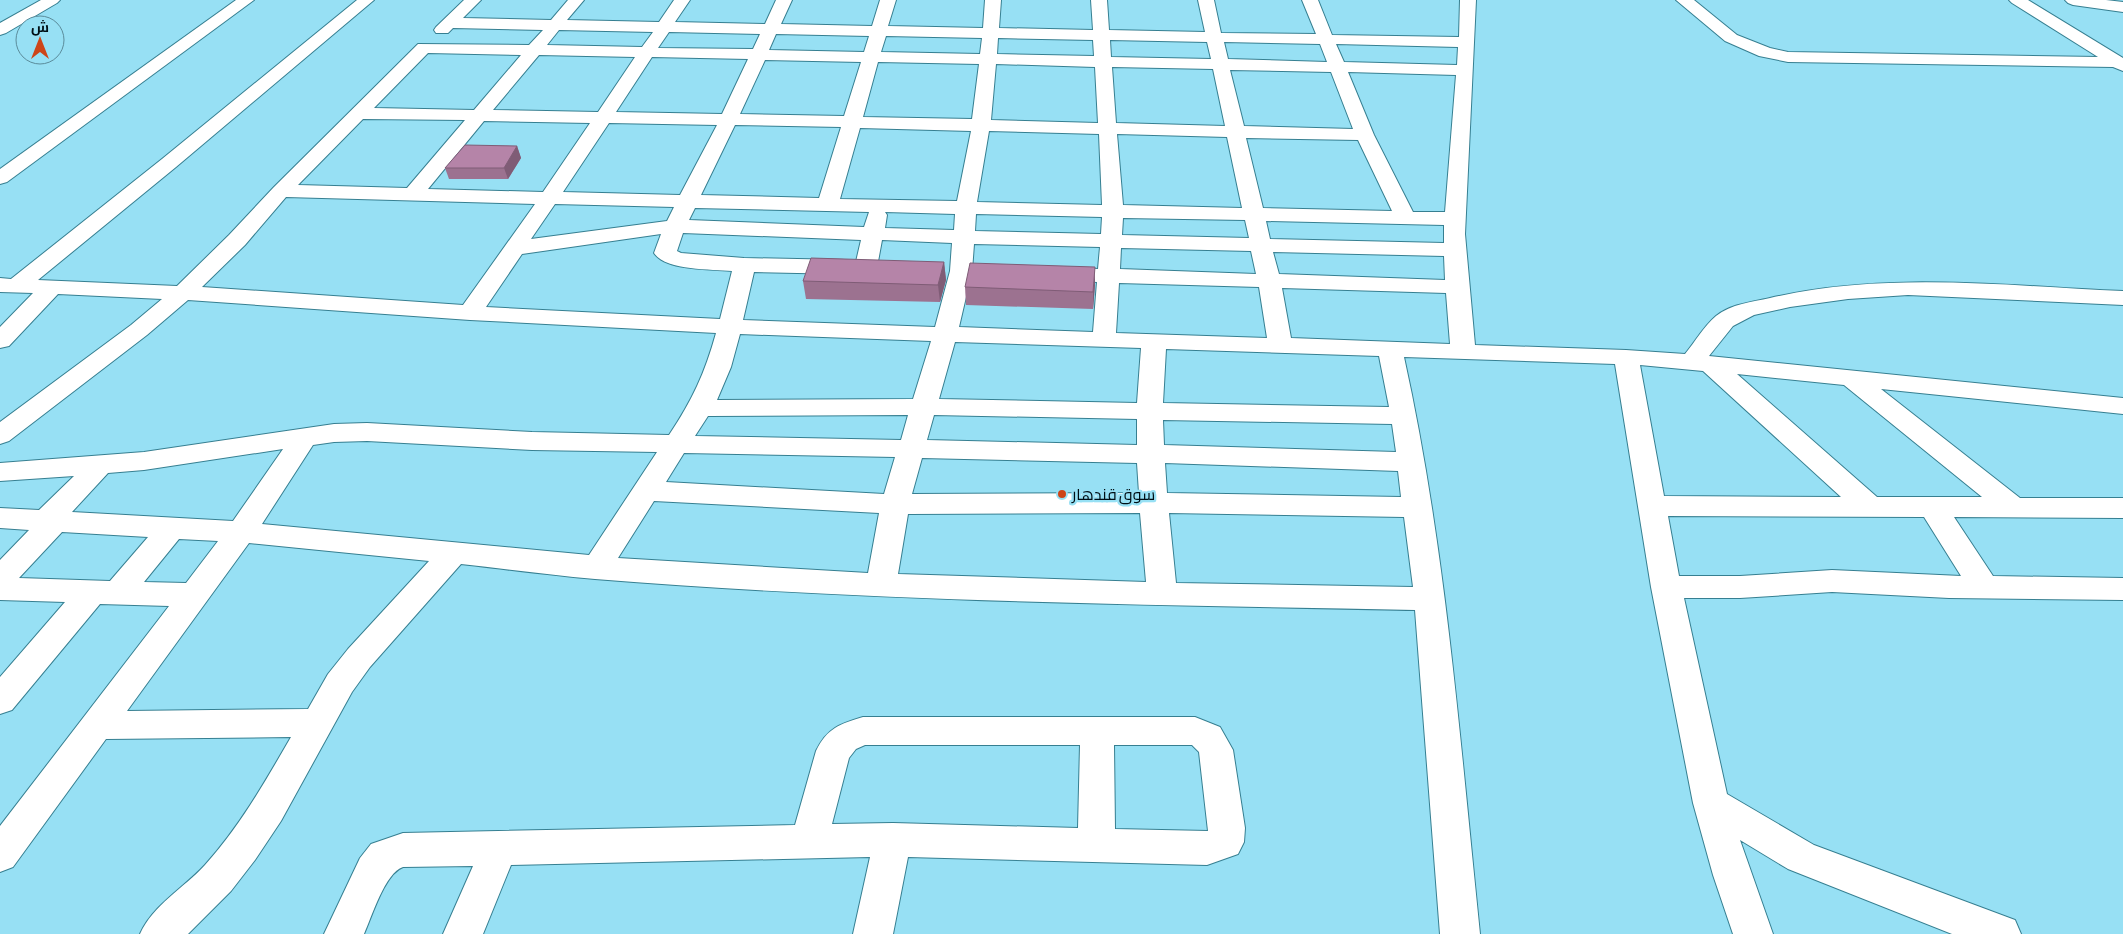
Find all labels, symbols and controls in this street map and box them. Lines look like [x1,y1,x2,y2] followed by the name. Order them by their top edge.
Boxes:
[15,15,65,65] north arrow
[31,19,49,36] text: ش
[1071,485,1155,505] place label: سوق قندهار
[1056,488,1068,500] marker: سوق قندهار

